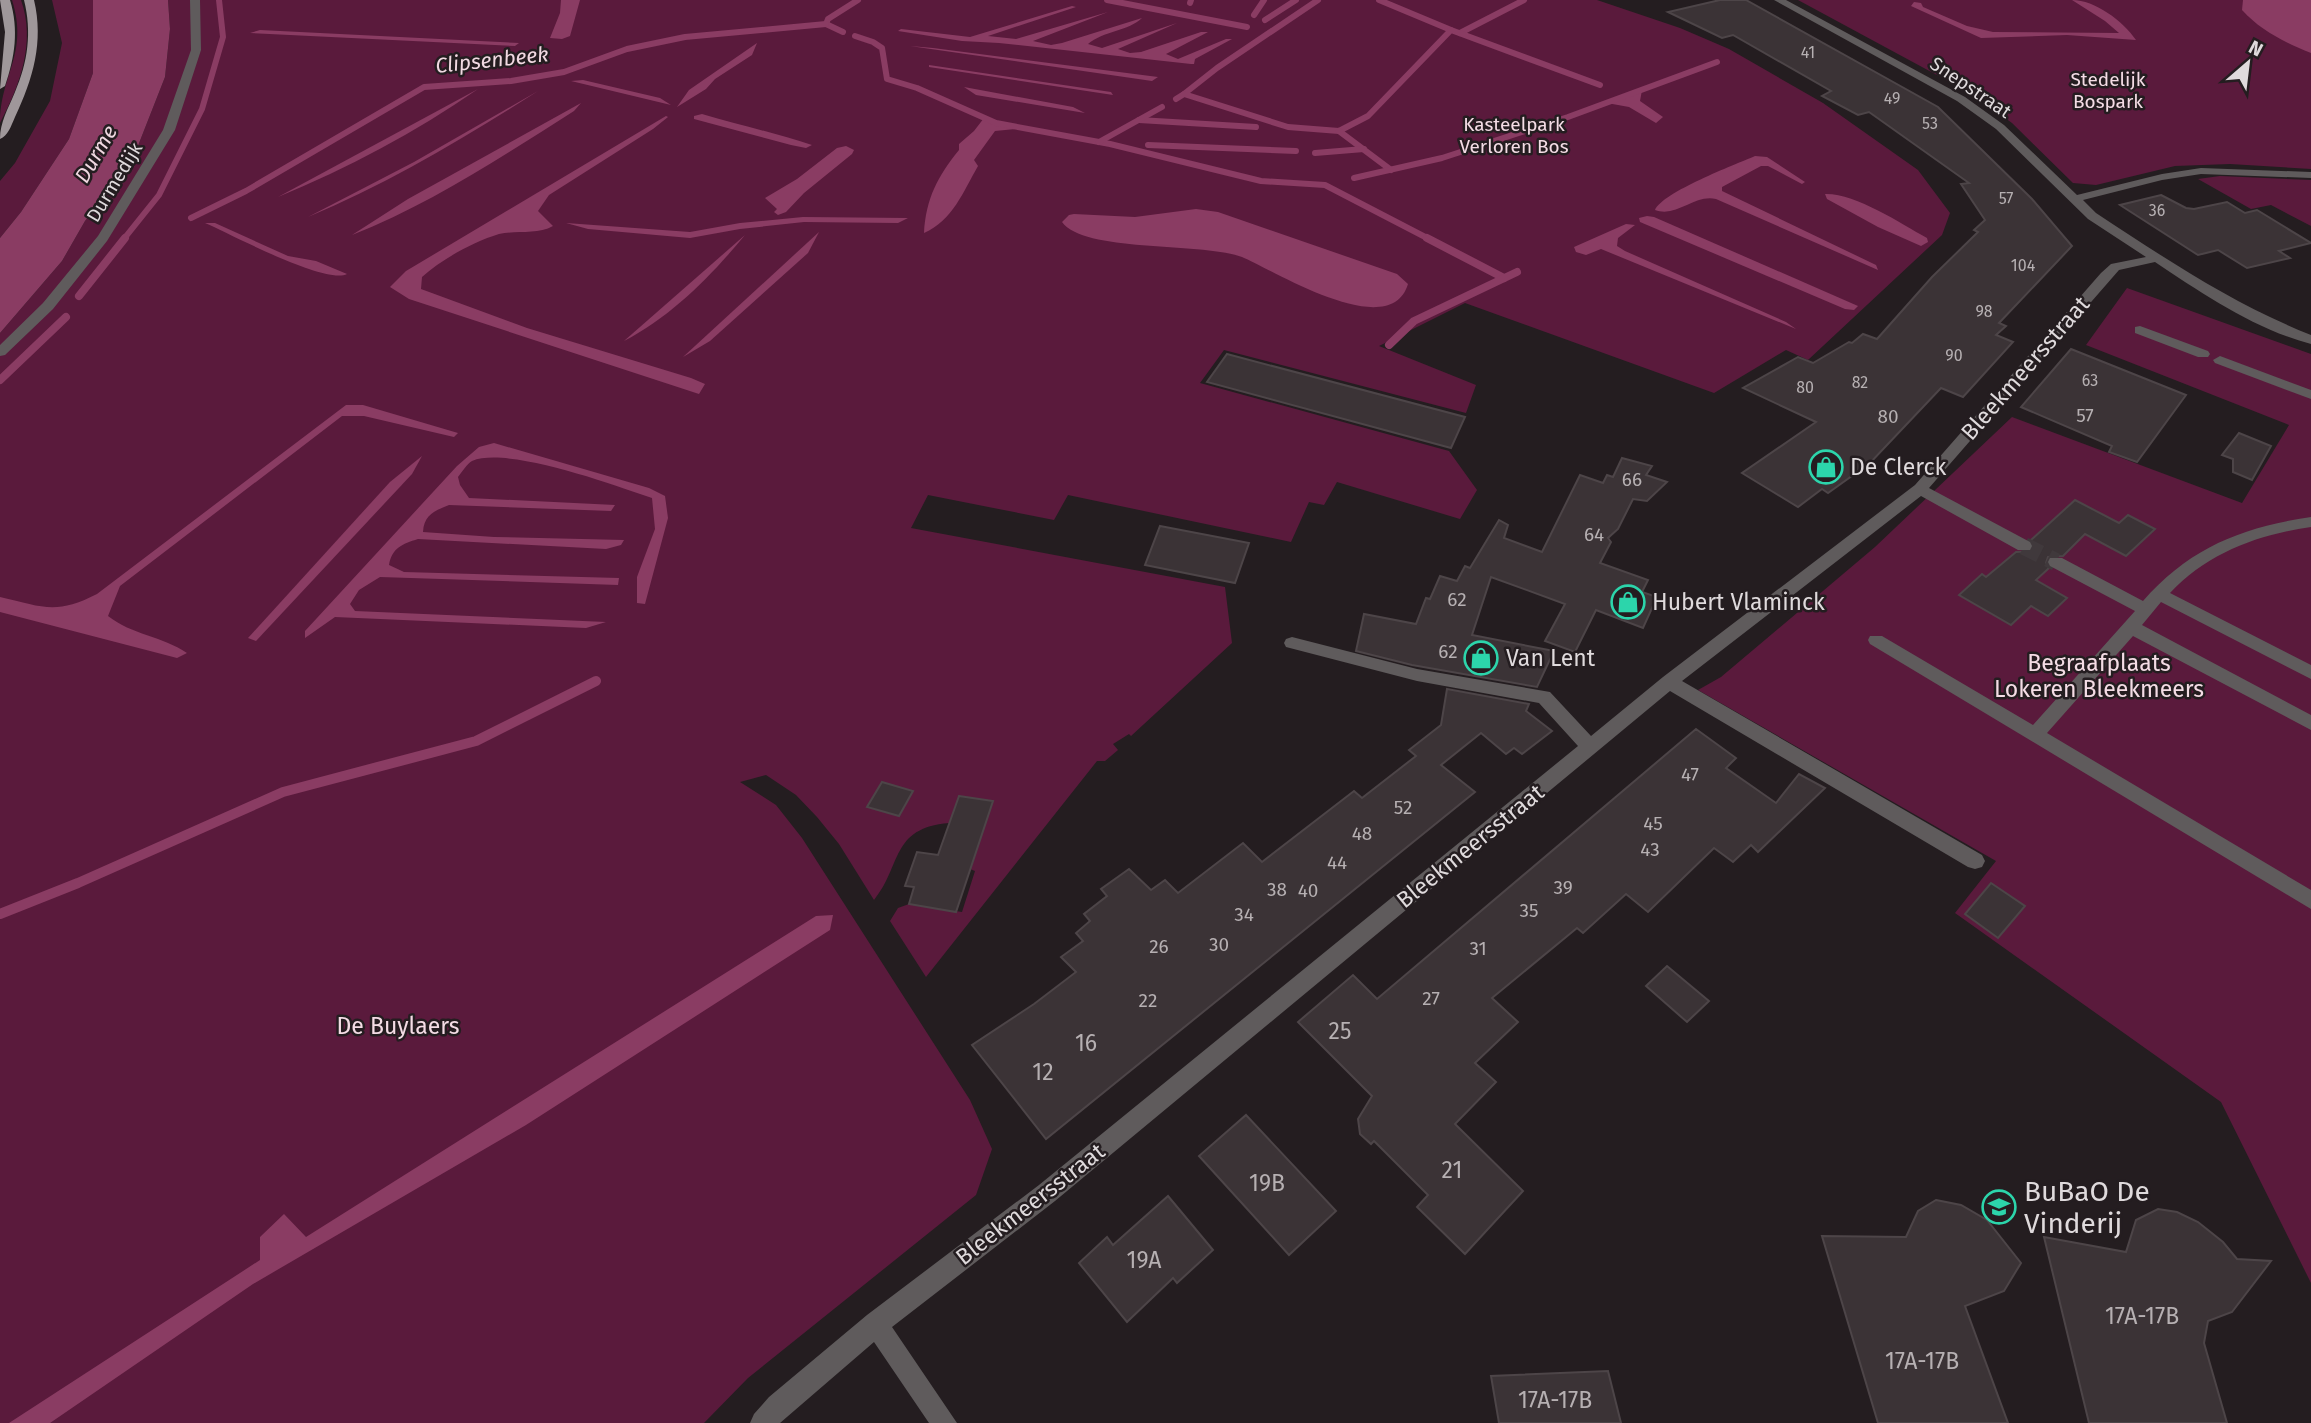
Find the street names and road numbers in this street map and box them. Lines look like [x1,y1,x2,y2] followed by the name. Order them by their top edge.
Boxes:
[1926,52,2016,123] street label: Snepstraat
[82,138,147,226] street label: Durmedijk
[1955,290,2096,446] street label: Bleekmeersstraat
[1391,778,1550,914] street label: Bleekmeersstraat
[950,1137,1111,1271] street label: Bleekmeersstraat

